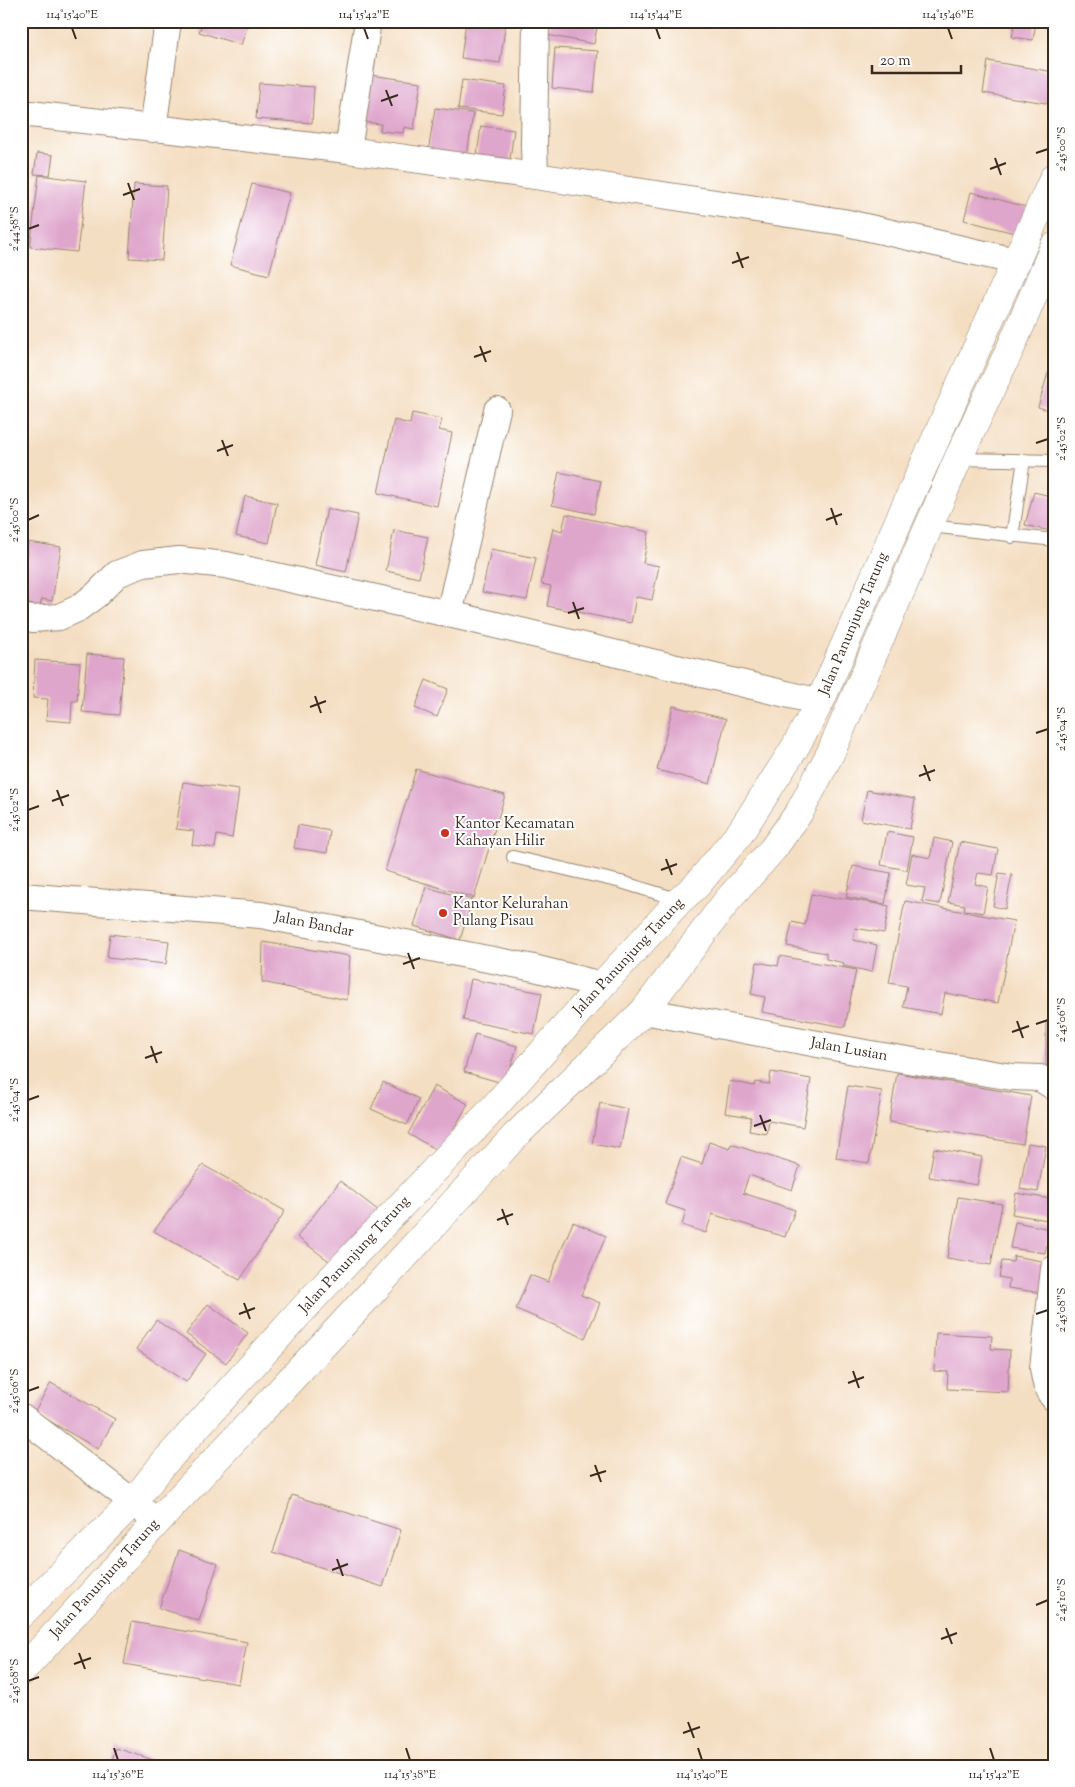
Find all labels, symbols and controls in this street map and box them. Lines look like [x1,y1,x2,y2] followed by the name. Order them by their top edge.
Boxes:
[46,6,99,24] text: 114°15'40"E
[338,6,390,24] text: 114°15'42"E
[630,6,683,24] text: 114°15'44"E
[922,6,975,24] text: 114°15'46"E
[872,42,961,74] scale bar
[880,51,911,72] text: 20 m
[1053,127,1071,171] text: 2°45'00"S
[6,206,24,252] text: 2°44'58"S
[1053,417,1071,461] text: 2°45'02"S
[6,498,24,542] text: 2°45'00"S
[814,549,894,700] street label: Jalan Panunjung Tarung
[1053,707,1071,751] text: 2°45'04"S
[6,788,24,832] text: 2°45'02"S
[455,814,575,852] place label: Kantor Kecamatan Kahayan Hilir
[439,827,451,839] marker: Kantor Kecamatan Kahayan Hilir
[453,894,569,932] place label: Kantor Kelurahan Pulang Pisau
[568,894,689,1021] street label: Jalan Panunjung Tarung
[272,907,356,943] street label: Jalan Bandar
[437,907,449,919] marker: Kantor Kelurahan Pulang Pisau
[1053,998,1071,1042] text: 2°45'06"S
[808,1033,889,1067] street label: Jalan Lusian
[6,1078,24,1122] text: 2°45'04"S
[294,1192,415,1319] street label: Jalan Panunjung Tarung
[1053,1288,1071,1332] text: 2°45'08"S
[6,1369,24,1413] text: 2°45'06"S
[45,1515,164,1644] street label: Jalan Panunjung Tarung
[1053,1578,1071,1622] text: 2°45'10"S
[6,1659,24,1703] text: 2°45'08"S
[92,1766,145,1784] text: 114°15'36"E
[384,1766,437,1784] text: 114°15'38"E
[676,1766,729,1784] text: 114°15'40"E
[968,1766,1020,1784] text: 114°15'42"E

